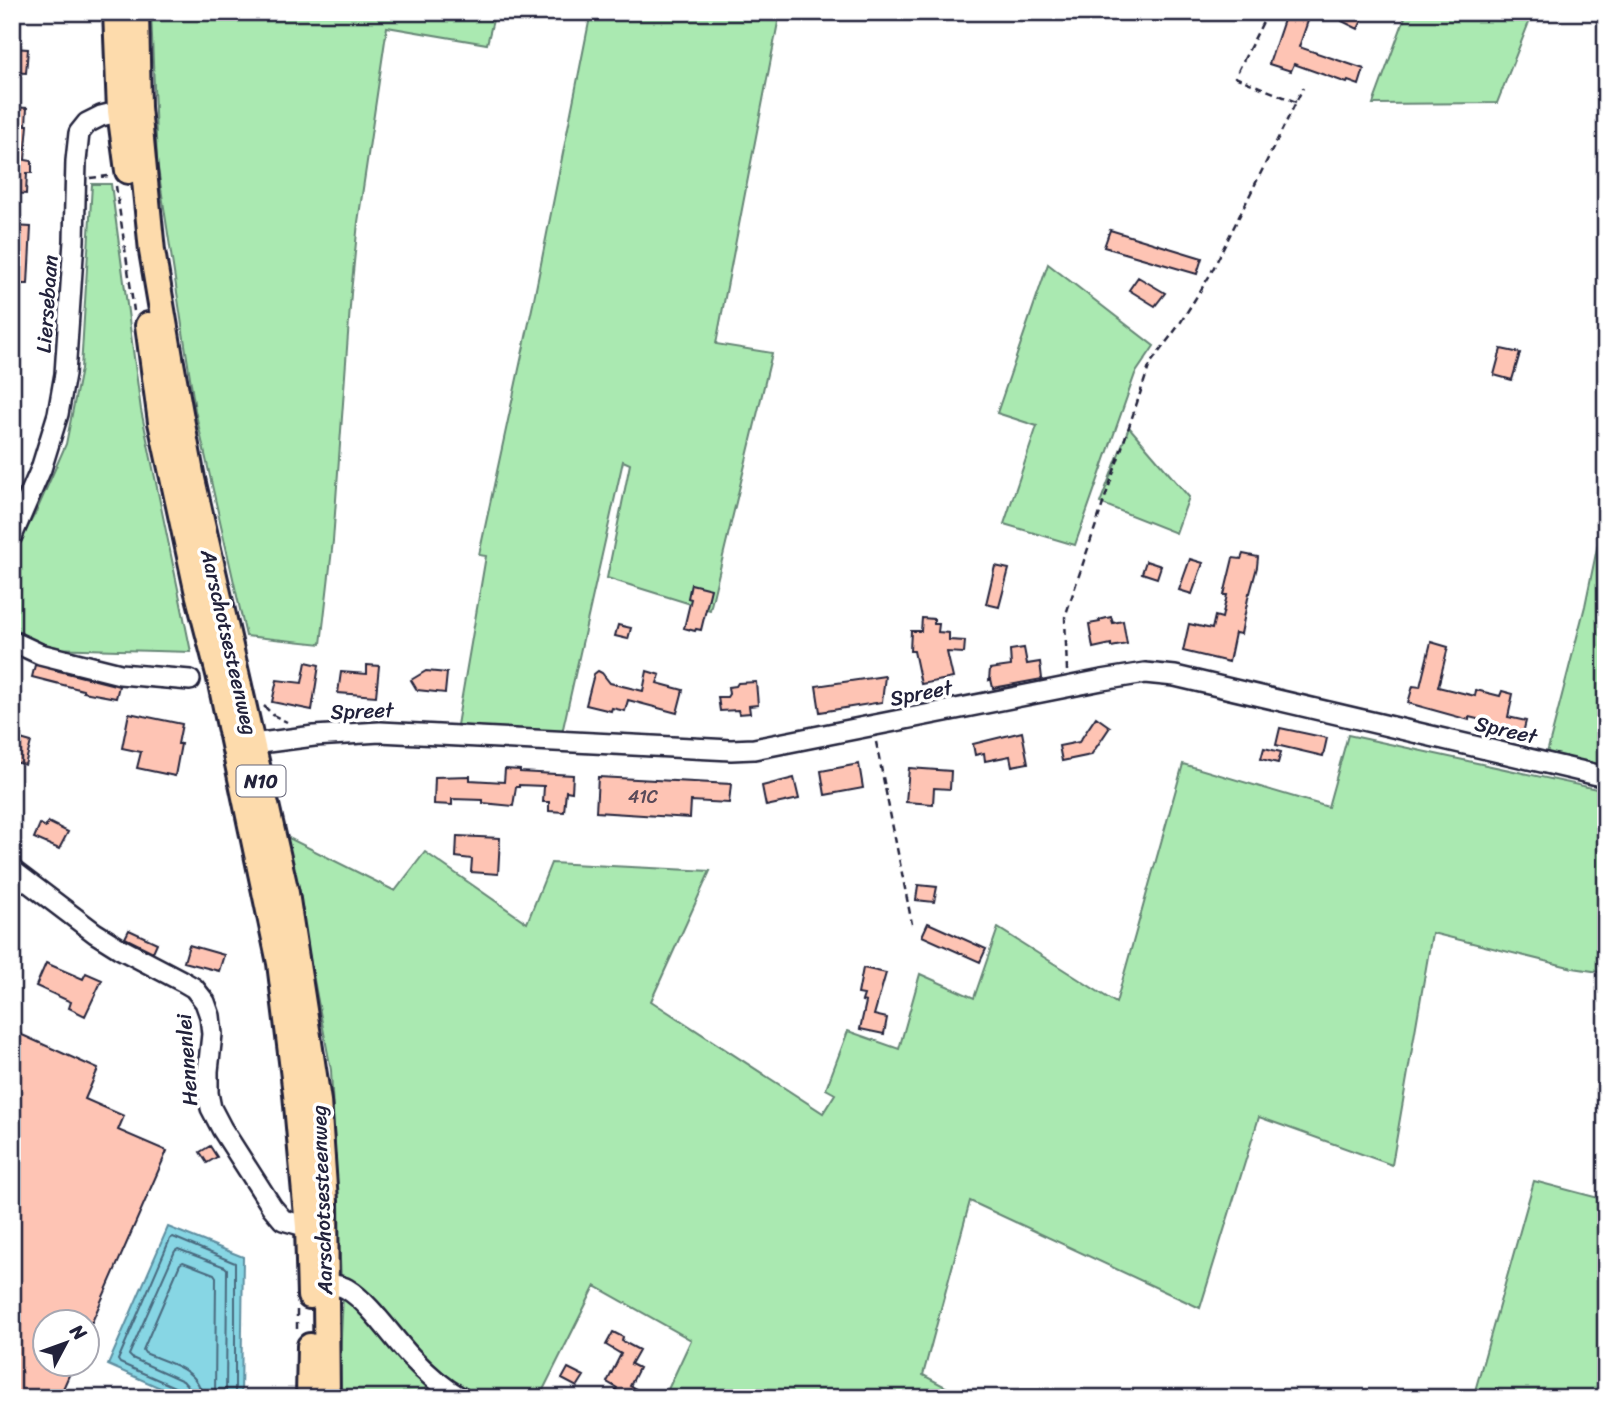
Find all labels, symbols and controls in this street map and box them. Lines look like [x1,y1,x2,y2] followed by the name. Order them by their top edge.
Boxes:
[25,254,69,354] street label: Liersebaan
[189,544,269,739] street label: Aarschotsesteenweg
[886,668,957,718] street label: Spreet
[330,691,396,731] street label: Spreet
[1471,704,1542,756] street label: Spreet
[236,766,286,796] road number: N10
[628,781,659,813] house number: 41C
[165,1011,209,1107] street label: Hennenlei
[300,1104,344,1296] street label: Aarschotsesteenweg
[32,1308,102,1378] north arrow
[61,1316,96,1349] text: N

